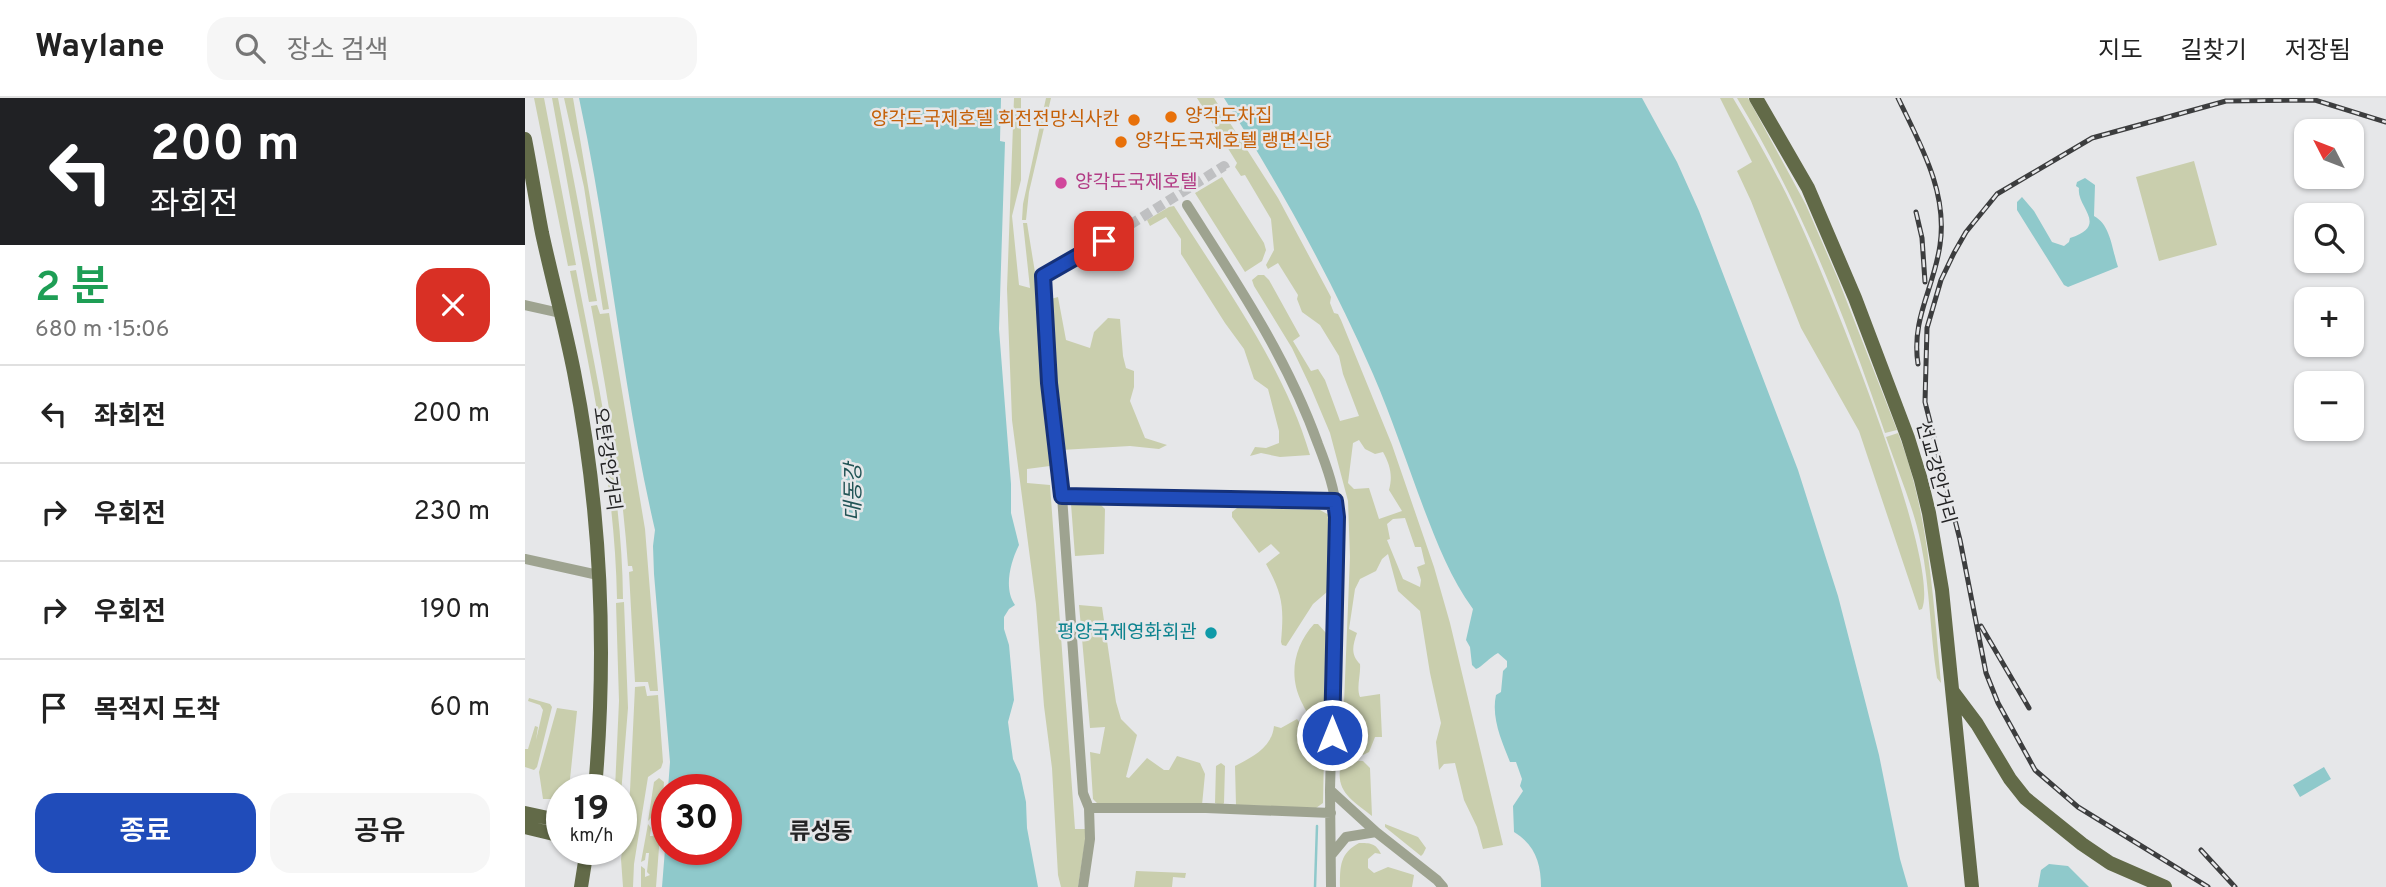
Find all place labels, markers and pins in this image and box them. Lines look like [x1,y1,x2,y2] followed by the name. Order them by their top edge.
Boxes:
[1185,105,1272,129] place label: 양각도차집
[871,108,1120,132] place label: 양각도국제호텔 회전전망식사칸
[1163,109,1179,125] marker: 양각도차집
[1126,112,1142,128] marker: 양각도국제호텔 회전전망식사칸
[1135,130,1332,154] place label: 양각도국제호텔 랭면식당
[1113,134,1129,150] marker: 양각도국제호텔 랭면식당
[1075,171,1197,195] place label: 양각도국제호텔
[1053,175,1069,191] marker: 양각도국제호텔
[1074,211,1134,271] pin
[1057,621,1197,645] place label: 평양국제영화회관
[1203,625,1219,641] marker: 평양국제영화회관

